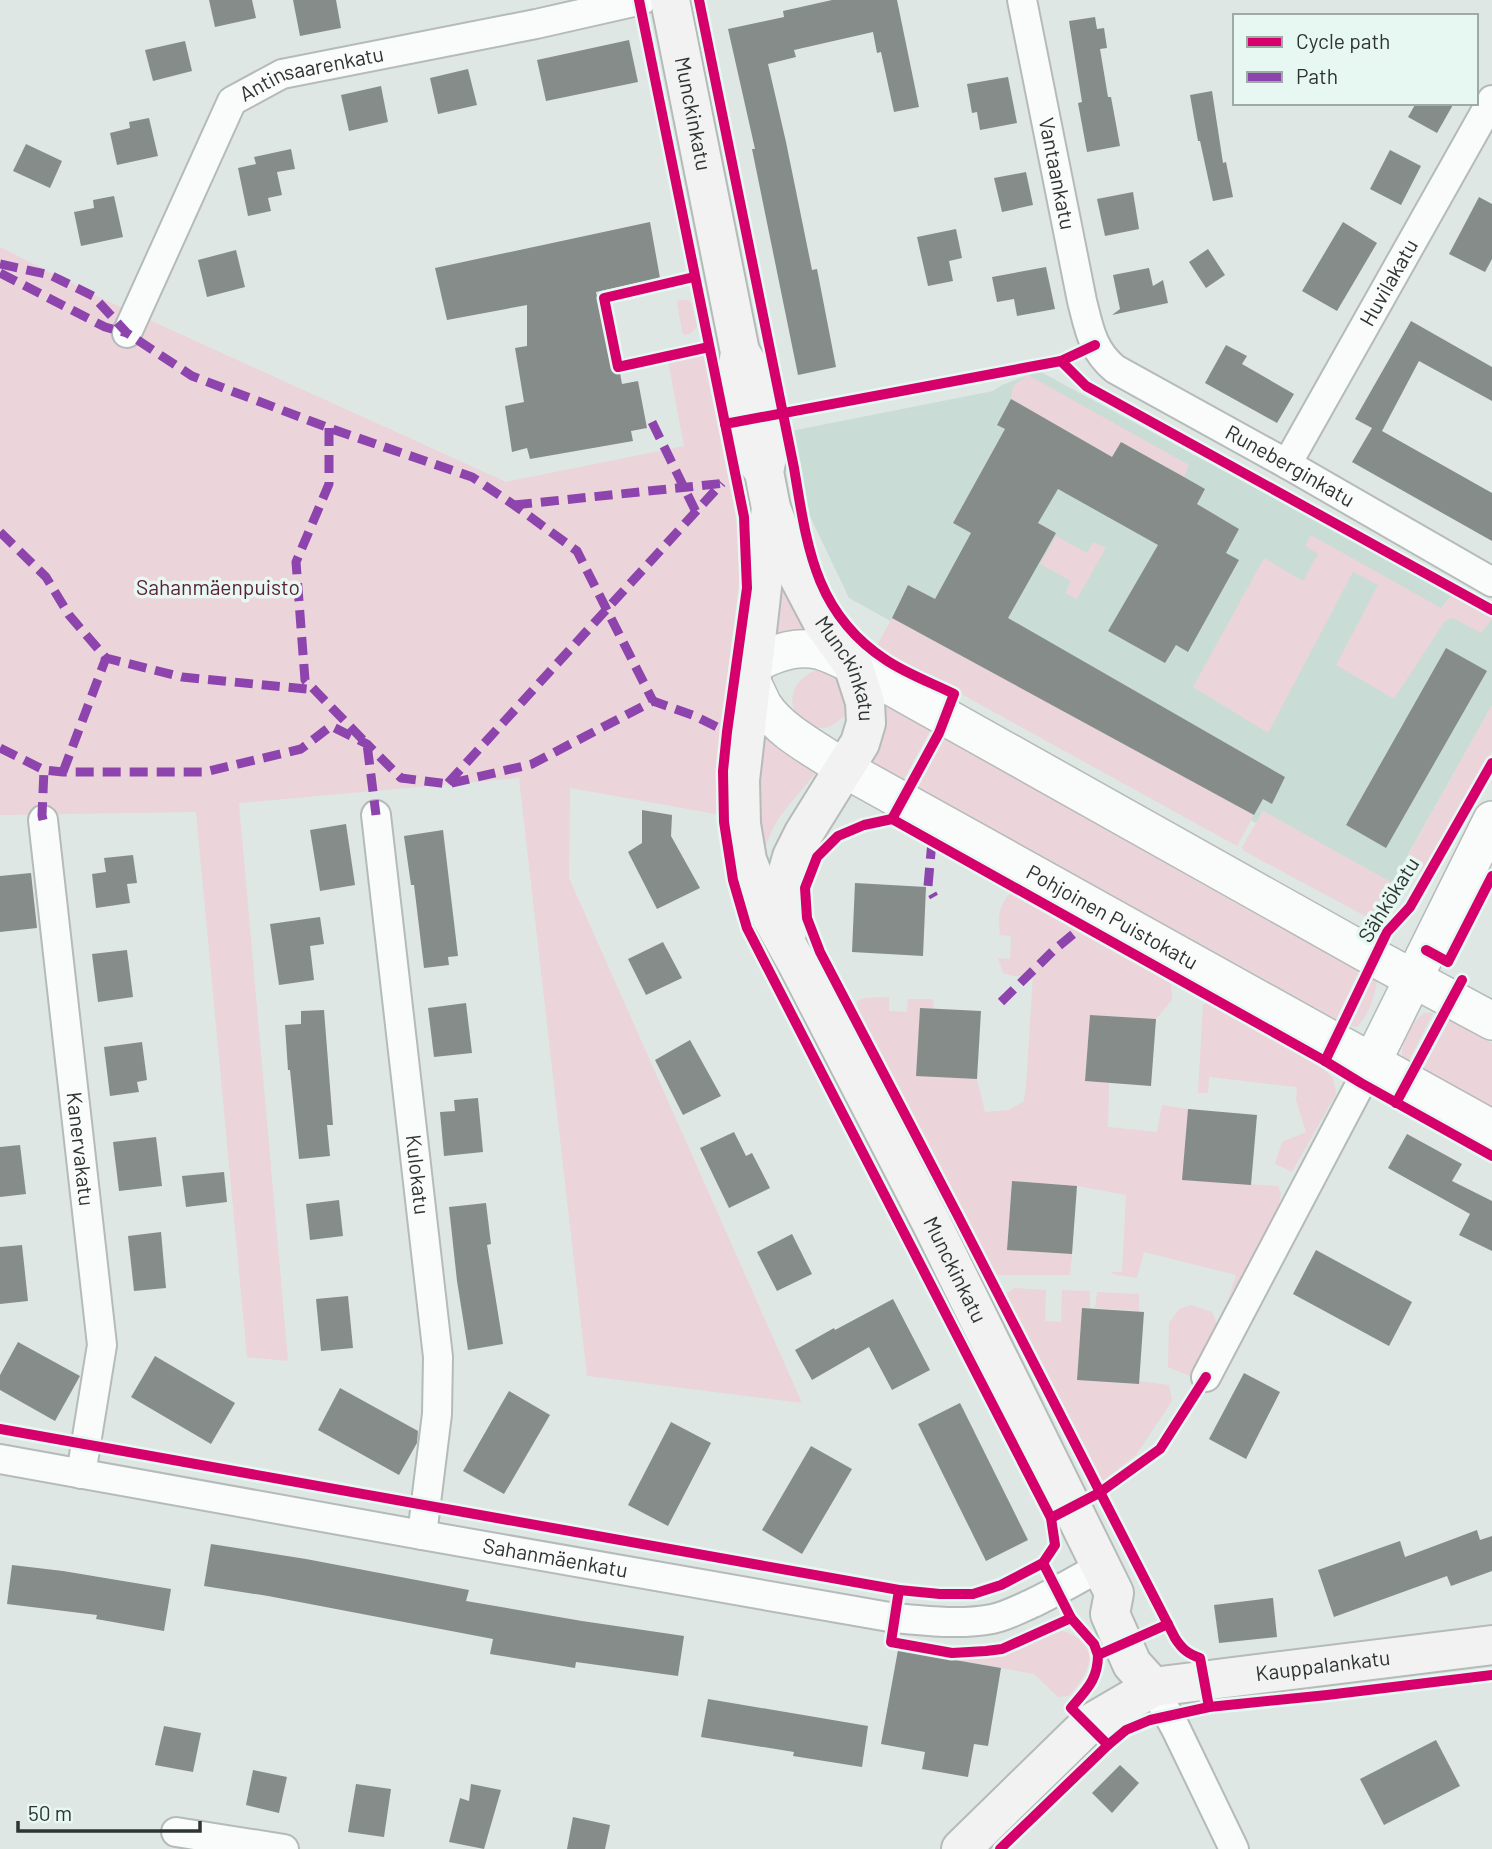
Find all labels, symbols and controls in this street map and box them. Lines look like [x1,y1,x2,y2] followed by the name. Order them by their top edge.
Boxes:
[1233,14,1478,105] legend
[1296,28,1390,53] text: Cycle path
[234,40,386,106] street label: Antinsaarenkatu
[671,54,718,173] street label: Munckinkatu
[1296,63,1338,88] text: Path
[1035,115,1081,232] street label: Vantaankatu
[1353,234,1422,330] street label: Huvilakatu
[1221,419,1359,511] street label: Runeberginkatu
[136,574,300,599] park label: Sahanmäenpuisto
[811,610,880,722] street label: Munckinkatu
[1352,852,1424,946] street label: Sähkökatu
[1022,858,1203,974] street label: Pohjoinen Puistokatu
[63,1090,100,1207] street label: Kanervakatu
[402,1133,436,1216] street label: Kulokatu
[919,1212,993,1327] street label: Munckinkatu
[481,1532,630,1582] street label: Sahanmäenkatu
[1254,1644,1392,1685] street label: Kauppalankatu
[18,1790,200,1834] scale bar
[28,1800,72,1825] text: 50 m

